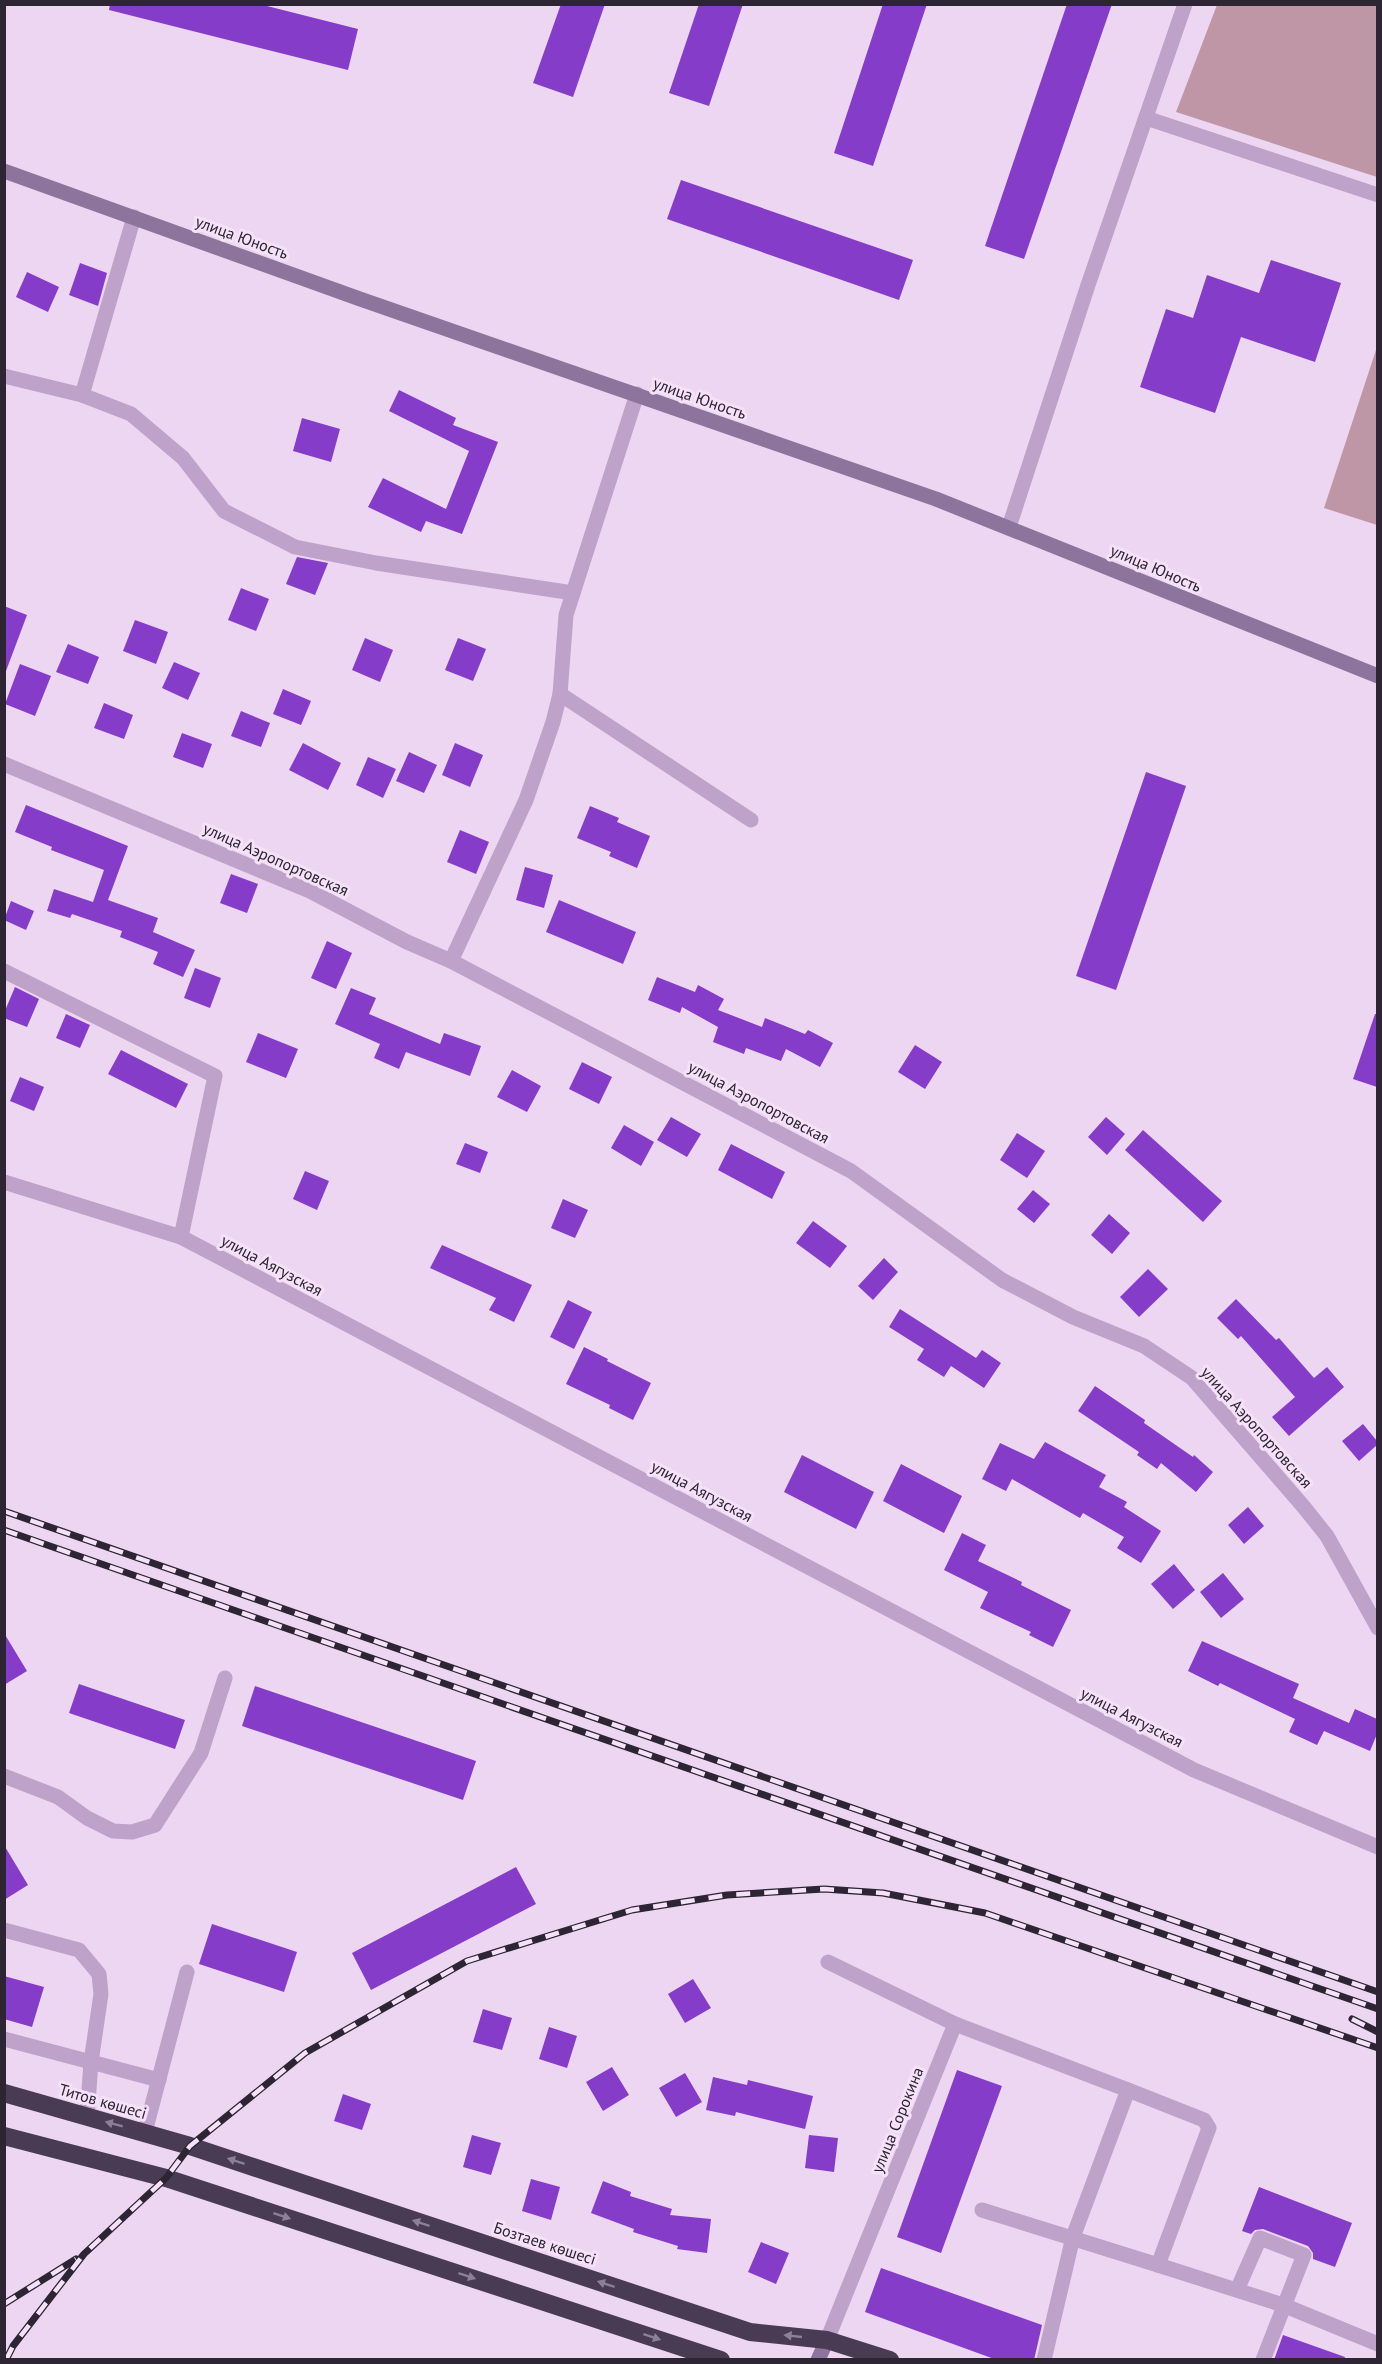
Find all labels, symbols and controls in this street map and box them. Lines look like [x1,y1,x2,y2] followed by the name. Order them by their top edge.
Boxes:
[193,211,291,263] street label: улица Юность
[651,373,749,423] street label: улица Юность
[1107,540,1205,596] street label: улица Юность
[200,818,352,900] street label: улица Аэропортовская
[685,1056,833,1148] street label: улица Аэропортовская
[218,1230,326,1300] street label: улица Аягузская
[1197,1362,1317,1492] street label: улица Аэропортовская
[648,1456,756,1526] street label: улица Аягузская
[1077,1683,1187,1751] street label: улица Аягузская
[867,2064,927,2176] street label: улица Сорокина
[57,2079,149,2123] street label: Титов көшесі
[105,2119,123,2128] one-way arrow
[227,2156,245,2166] one-way arrow
[273,2211,291,2221] one-way arrow
[412,2217,430,2227] one-way arrow
[491,2217,599,2269] street label: Бозтаев көшесі
[458,2272,476,2281] one-way arrow
[597,2279,615,2288] one-way arrow
[783,2331,802,2341] one-way arrow
[643,2333,661,2342] one-way arrow

